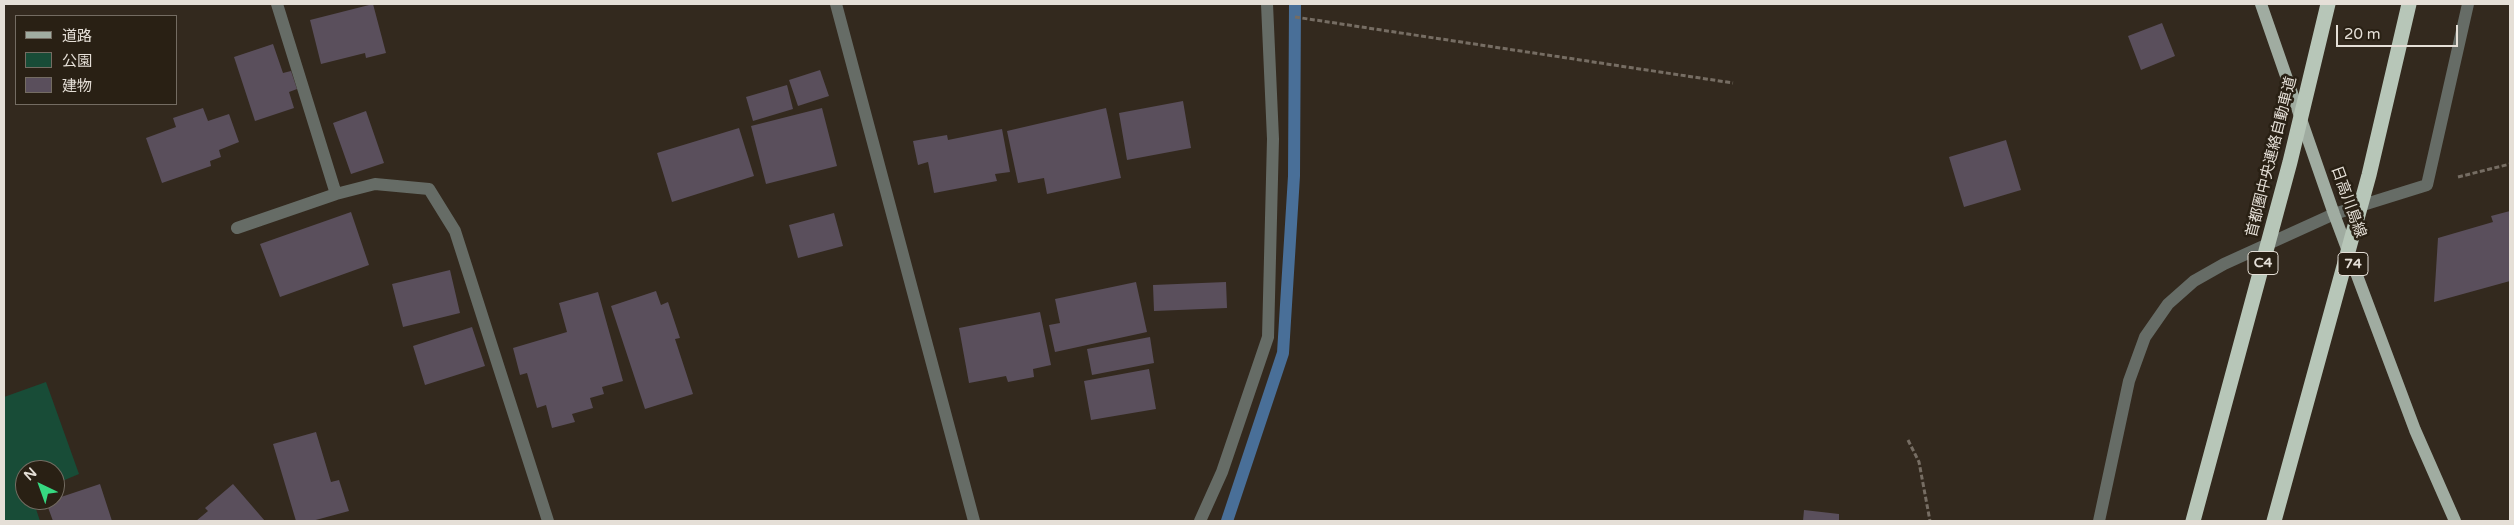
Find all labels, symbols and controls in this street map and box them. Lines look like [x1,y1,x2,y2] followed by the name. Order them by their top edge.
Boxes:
[15,15,178,105] legend
[2339,15,2462,47] scale bar
[2344,25,2381,43] text: 20 m
[62,27,92,45] text: 道路
[62,52,92,70] text: 公園
[2243,75,2301,239] street label: 首都圏中央連絡自動車道
[62,77,92,95] text: 建物
[2327,164,2369,240] street label: 日高川島線
[2248,252,2278,274] road number: C4
[2338,252,2368,276] road number: 74
[15,460,65,510] north arrow
[20,464,40,484] text: N

